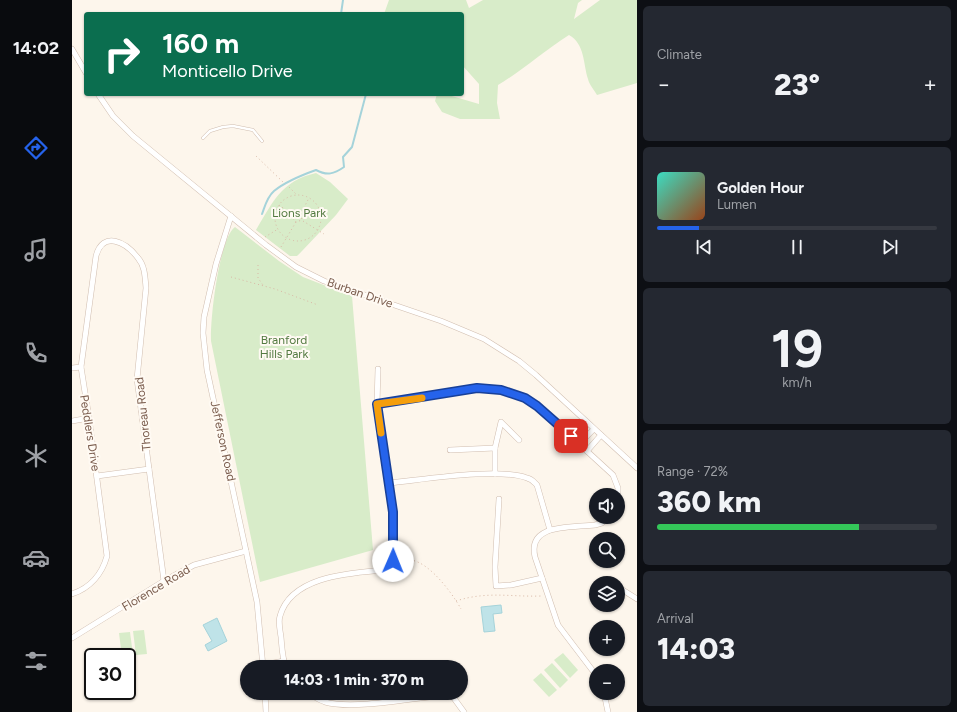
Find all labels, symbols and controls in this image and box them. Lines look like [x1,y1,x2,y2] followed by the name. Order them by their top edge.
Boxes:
[162,26,239,60] text: 160 m
[96,28,148,80] icon: right
[13,37,59,59] text: 14:02
[657,47,702,62] text: Climate
[162,60,293,82] text: Monticello Drive
[774,66,820,103] text: 23°
[657,71,671,98] text: −
[923,71,937,98] text: +
[22,134,50,162] icon: directions
[717,179,804,197] text: Golden Hour
[717,197,756,212] text: Lumen
[272,206,326,220] park label: Lions Park
[22,236,50,264] icon: music
[693,236,715,258] icon: previous
[786,236,808,258] icon: pause
[879,236,901,258] icon: next
[325,275,395,311] street label: Burban Drive
[771,318,823,380] text: 19
[260,333,308,361] park label: Branford Hills Park
[22,339,50,367] icon: phone
[782,375,812,390] text: km/h
[132,376,154,452] street label: Thoreau Road
[77,394,103,473] street label: Peddlers Drive
[208,399,238,483] street label: Jefferson Road
[554,419,588,453] pin
[560,425,582,447] icon: arrive
[22,442,50,470] icon: climate
[657,464,728,479] text: Range · 72%
[657,483,761,520] text: 360 km
[589,488,625,700] map controls
[589,488,625,524] button: sound
[589,532,625,568] button: search
[372,540,414,582] position arrow
[22,544,50,572] icon: car
[119,562,193,614] street label: Florence Road
[589,576,625,612] button: layers
[657,611,694,626] text: Arrival
[589,620,625,656] button: +
[657,630,735,667] text: 14:03
[22,647,50,675] icon: filters
[84,648,136,700] speed limit sign: 30
[589,664,625,700] button: −
[284,671,424,689] text: 14:03 · 1 min · 370 m

